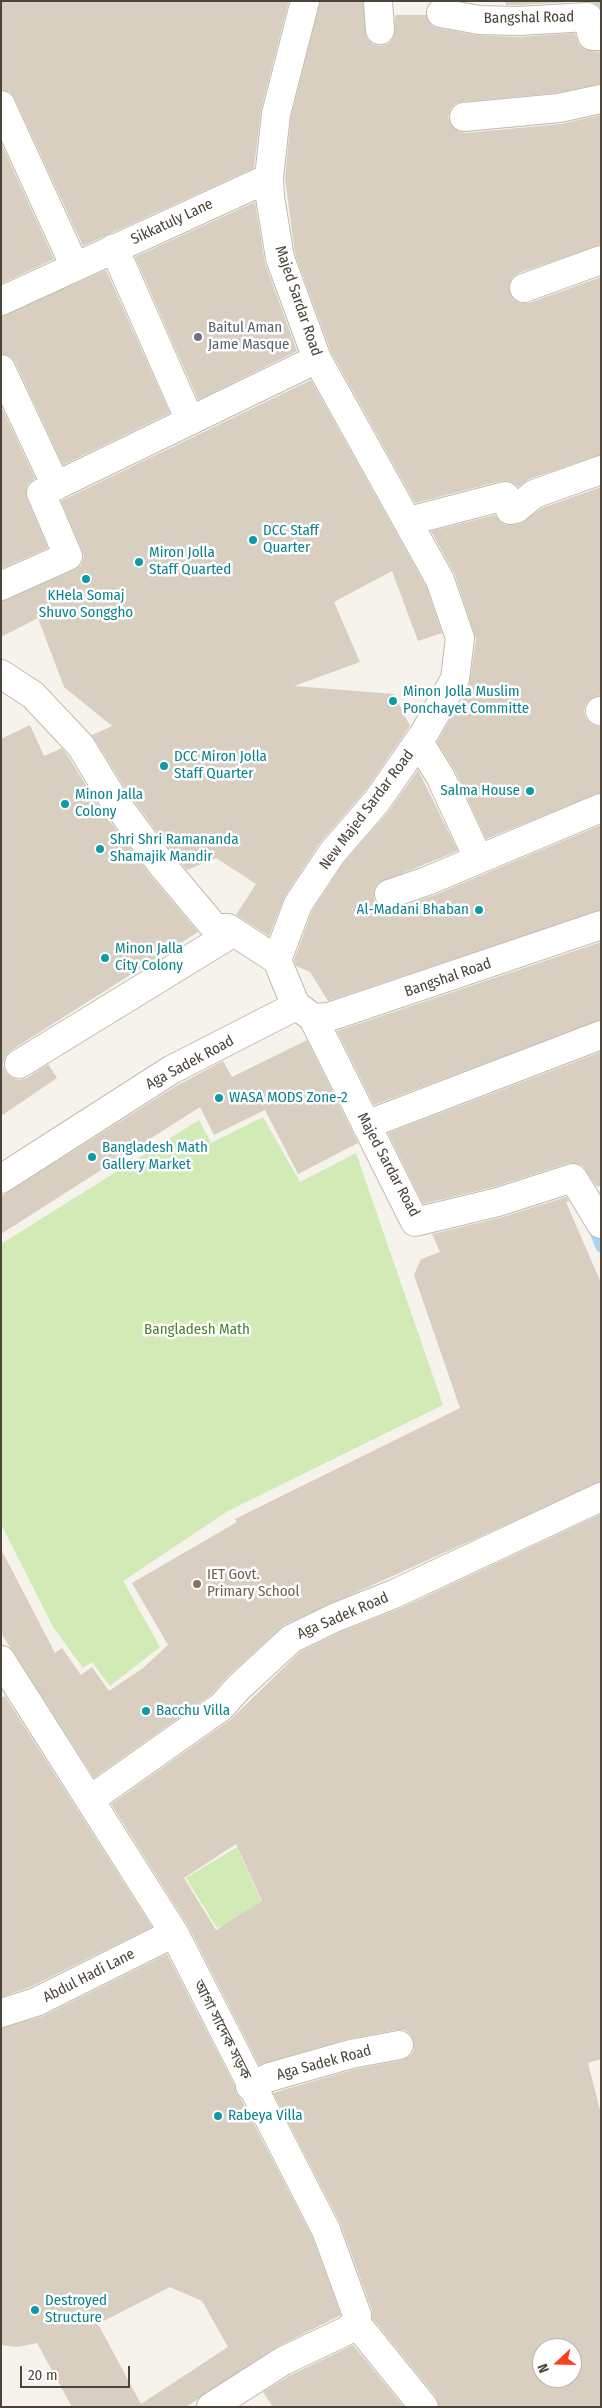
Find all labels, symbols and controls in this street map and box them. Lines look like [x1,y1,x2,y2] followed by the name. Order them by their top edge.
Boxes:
[484,8,574,28] street label: Bangshal Road
[128,195,216,249] street label: Sikkatuly Lane
[271,243,325,359] street label: Majed Sardar Road
[208,319,290,354] place label: Baitul Aman Jame Masque
[192,331,204,343] marker: Baitul Aman Jame Masque
[263,522,319,557] place label: DCC Staff Quarter
[247,534,259,546] marker: DCC Staff Quarter
[149,544,231,579] place label: Miron Jolla Staff Quarted
[133,556,145,568] marker: Miron Jolla Staff Quarted
[80,573,92,585] marker: KHela Somaj Shuvo Songgho
[39,587,133,622] place label: KHela Somaj Shuvo Songgho
[403,683,529,718] place label: Minon Jolla Muslim Ponchayet Committe
[387,695,399,707] marker: Minon Jolla Muslim Ponchayet Committe
[316,747,418,873] street label: New Majed Sardar Road
[174,748,267,783] place label: DCC Miron Jolla Staff Quarter
[158,760,170,772] marker: DCC Miron Jolla Staff Quarter
[440,782,520,800] place label: Salma House
[524,785,536,797] marker: Salma House
[75,786,143,821] place label: Minon Jalla Colony
[59,798,71,810] marker: Minon Jalla Colony
[110,831,239,866] place label: Shri Shri Ramananda Shamajik Mandir
[94,843,106,855] marker: Shri Shri Ramananda Shamajik Mandir
[357,901,469,919] place label: Al-Madani Bhaban
[473,904,485,916] marker: Al-Madani Bhaban
[115,940,183,975] place label: Minon Jalla City Colony
[99,952,111,964] marker: Minon Jalla City Colony
[402,955,494,1001] street label: Bangshal Road
[143,1032,237,1094] street label: Aga Sadek Road
[229,1089,348,1107] place label: WASA MODS Zone-2
[213,1092,225,1104] marker: WASA MODS Zone-2
[353,1110,423,1220] street label: Majed Sardar Road
[102,1139,208,1174] place label: Bangladesh Math Gallery Market
[86,1151,98,1163] marker: Bangladesh Math Gallery Market
[144,1321,250,1339] park label: Bangladesh Math
[207,1566,299,1601] place label: IET Govt. Primary School
[191,1578,203,1590] marker: IET Govt. Primary School
[295,1589,391,1643] street label: Aga Sadek Road
[156,1702,230,1720] place label: Bacchu Villa
[140,1705,152,1717] marker: Bacchu Villa
[40,1945,138,2007] street label: Abdul Hadi Lane
[189,1977,255,2083] street label: আগা সাদেক সড়ক
[275,2042,373,2084] street label: Aga Sadek Road
[228,2107,303,2125] place label: Rabeya Villa
[212,2110,224,2122] marker: Rabeya Villa
[45,2292,107,2327] place label: Destroyed Structure
[29,2304,41,2316] marker: Destroyed Structure
[532,2338,582,2388] north arrow
[22,2356,132,2388] scale bar
[534,2361,553,2375] text: N
[28,2366,58,2384] text: 20 m

